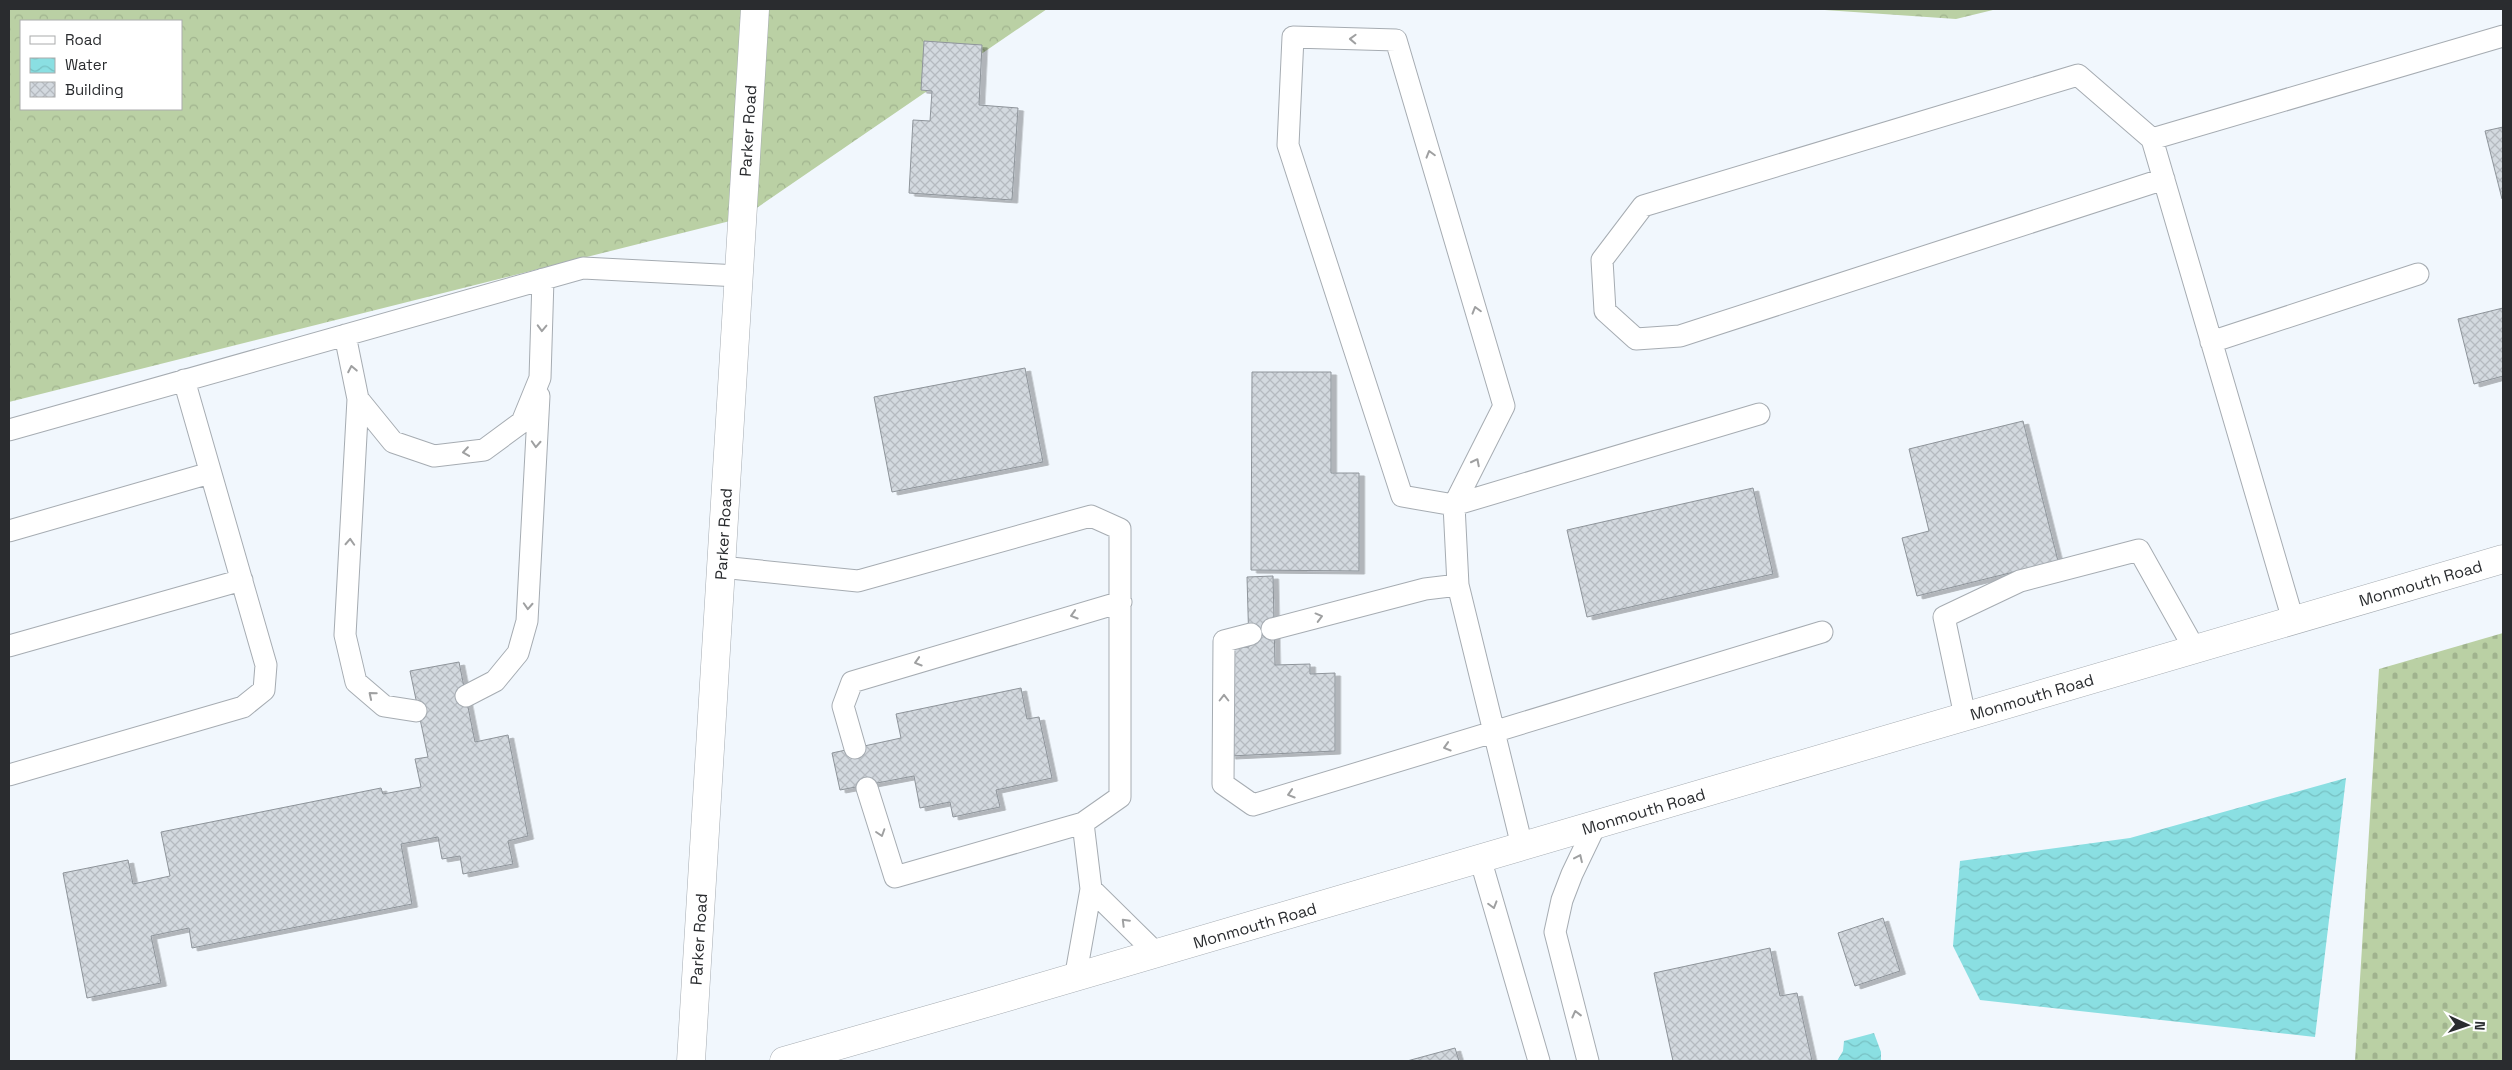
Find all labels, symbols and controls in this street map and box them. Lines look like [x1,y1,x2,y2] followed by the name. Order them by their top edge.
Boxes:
[20,20,182,110] legend
[65,30,102,49] text: Road
[1349,33,1357,44] one-way arrow
[65,55,108,74] text: Water
[65,80,124,99] text: Building
[734,84,761,177] street label: Parker Road
[1425,150,1436,158] one-way arrow
[1471,306,1481,314] one-way arrow
[536,324,547,332] one-way arrow
[347,364,358,373] one-way arrow
[531,440,542,448] one-way arrow
[462,446,470,457] one-way arrow
[1470,458,1480,467] one-way arrow
[710,488,736,580] street label: Parker Road
[345,538,356,546] one-way arrow
[2356,555,2485,611] street label: Monmouth Road
[522,603,533,611] one-way arrow
[1070,610,1079,620] one-way arrow
[1314,612,1323,622] one-way arrow
[915,657,923,667] one-way arrow
[1968,669,2096,725] street label: Monmouth Road
[368,692,377,701] one-way arrow
[1218,694,1229,702] one-way arrow
[1443,741,1452,751] one-way arrow
[1579,783,1708,839] street label: Monmouth Road
[1288,788,1296,798] one-way arrow
[875,828,885,836] one-way arrow
[1573,854,1584,863] one-way arrow
[685,893,712,986] street label: Parker Road
[1191,897,1319,953] street label: Monmouth Road
[1488,900,1498,909] one-way arrow
[1121,919,1130,928] one-way arrow
[2442,1000,2492,1050] north arrow
[1571,1009,1582,1018] one-way arrow
[2471,1021,2489,1031] text: N

